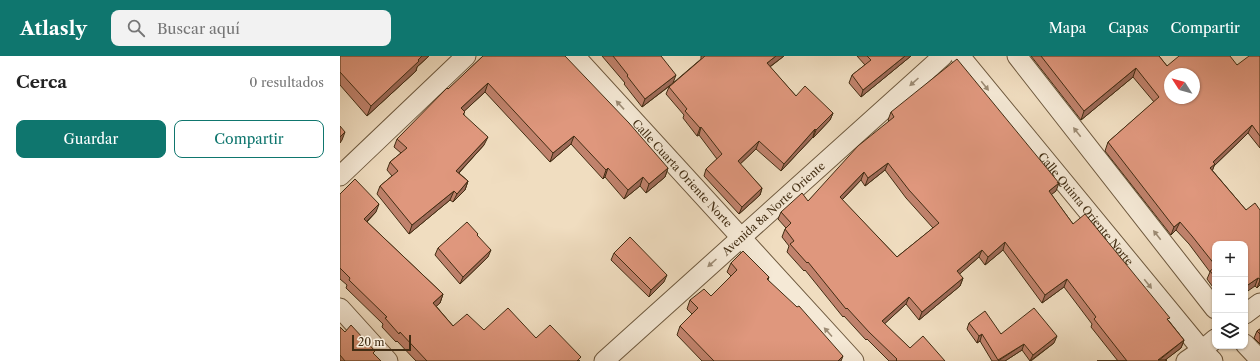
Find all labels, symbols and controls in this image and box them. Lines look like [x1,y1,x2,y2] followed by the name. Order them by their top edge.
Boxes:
[111,10,391,46] search box
[20,17,87,40] text: Atlasly
[125,17,147,39] icon: search
[157,19,240,38] text: Buscar aquí
[1049,19,1086,37] text: Mapa
[1108,19,1149,37] text: Capas
[1171,19,1240,37] text: Compartir
[1164,68,1200,104] north arrow
[16,72,67,92] text: Cerca
[249,74,324,90] text: 0 resultados
[909,77,919,87] one-way arrow
[980,81,989,91] one-way arrow
[616,100,625,111] one-way arrow
[629,116,735,230] street label: Calle Cuarta Oriente Norte
[16,120,166,158] button: Guardar
[174,120,324,158] button: Compartir
[1073,127,1081,137] one-way arrow
[1035,150,1136,268] street label: Calle Quinta Oriente Norte
[718,159,828,259] street label: Avenida 8a Norte Oriente
[1152,229,1161,240] one-way arrow
[1212,241,1248,349] map controls
[1212,241,1248,277] button: +
[707,259,718,268] one-way arrow
[1212,277,1248,313] button: −
[1143,278,1152,289] one-way arrow
[1212,313,1248,349] button: layers
[823,327,833,337] one-way arrow
[352,333,411,352] scale bar
[358,335,384,349] text: 20 m

